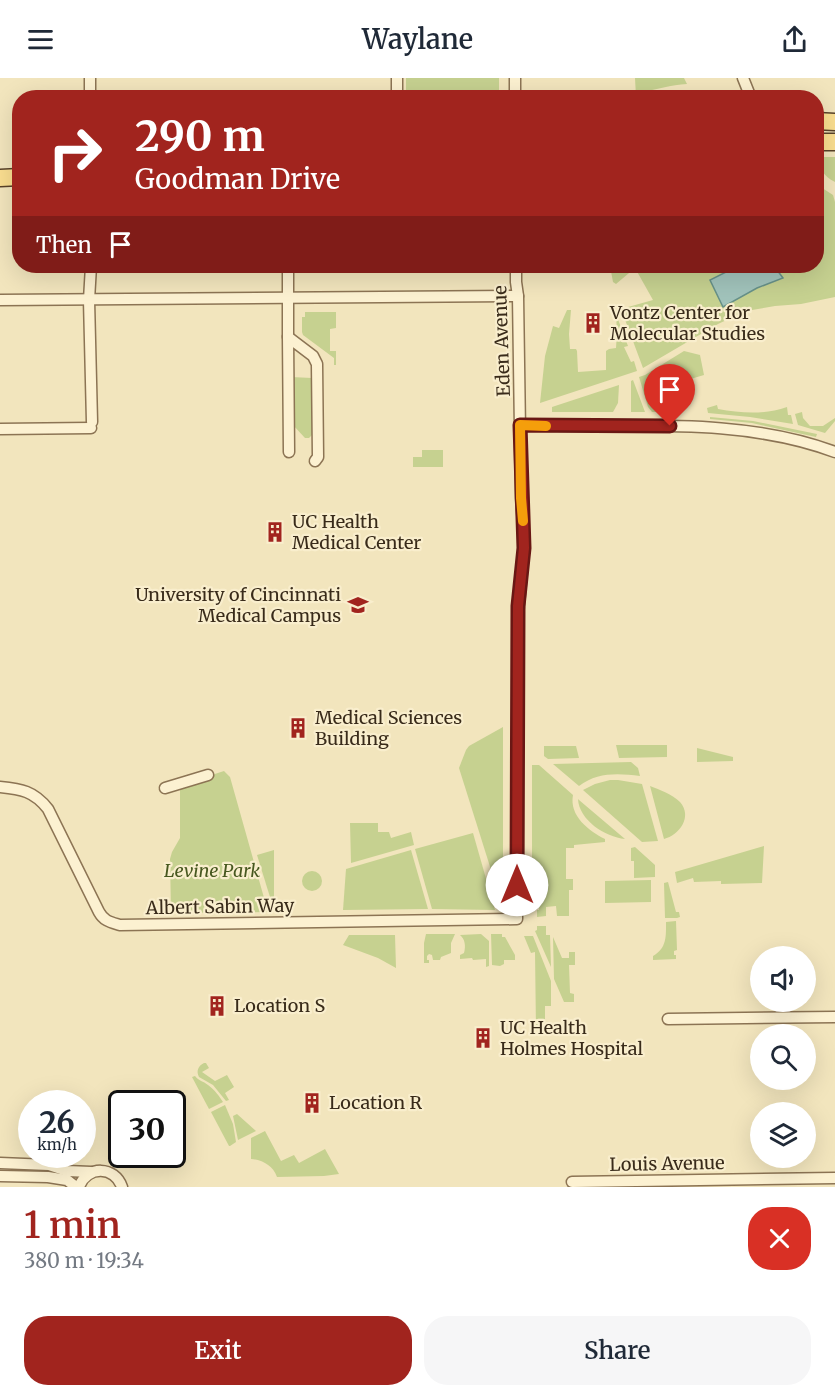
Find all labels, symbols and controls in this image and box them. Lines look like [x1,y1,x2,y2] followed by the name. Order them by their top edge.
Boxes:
[362,22,473,56] text: Waylane
[24,23,57,56] icon: menu
[778,23,811,56] icon: share
[135,110,265,162] text: 290 m
[36,114,114,192] icon: right
[135,162,340,196] text: Goodman Drive
[104,228,137,261] icon: arrive
[36,231,92,259] text: Then
[488,285,515,397] street label: Eden Avenue
[609,301,765,345] place label: Vontz Center for Molecular Studies
[581,311,605,335] building icon: Vontz Center for Molecular Studies
[644,364,695,426] pin
[653,373,686,406] icon: arrive
[292,510,421,554] place label: UC Health Medical Center
[263,520,287,544] building icon: UC Health Medical Center
[135,583,341,627] place label: University of Cincinnati Medical Campus
[346,593,370,617] school or university icon: University of Cincinnati Medical Campus
[315,706,462,750] place label: Medical Sciences Building
[286,716,310,740] building icon: Medical Sciences Building
[485,853,549,917] position arrow
[164,859,260,882] park label: Levine Park
[144,894,295,919] street label: Albert Sabin Way
[750,946,816,1168] map controls
[750,946,816,1012] button: sound
[205,994,229,1018] building icon: Location S
[234,994,325,1017] place label: Location S
[500,1016,643,1060] place label: UC Health Holmes Hospital
[750,1024,816,1090] button: search
[471,1026,495,1050] building icon: UC Health Holmes Hospital
[108,1090,186,1168] speed limit sign: 30
[300,1091,324,1115] building icon: Location R
[329,1091,422,1114] place label: Location R
[750,1102,816,1168] button: layers
[39,1103,75,1141] text: 26
[37,1135,77,1154] text: km/h
[609,1151,725,1176] street label: Louis Avenue
[24,1203,121,1248] text: 1 min
[748,1207,811,1270] button: close
[24,1248,144,1273] text: 380 m · 19:34
[24,1316,412,1385] button: Exit
[424,1316,811,1385] button: Share

